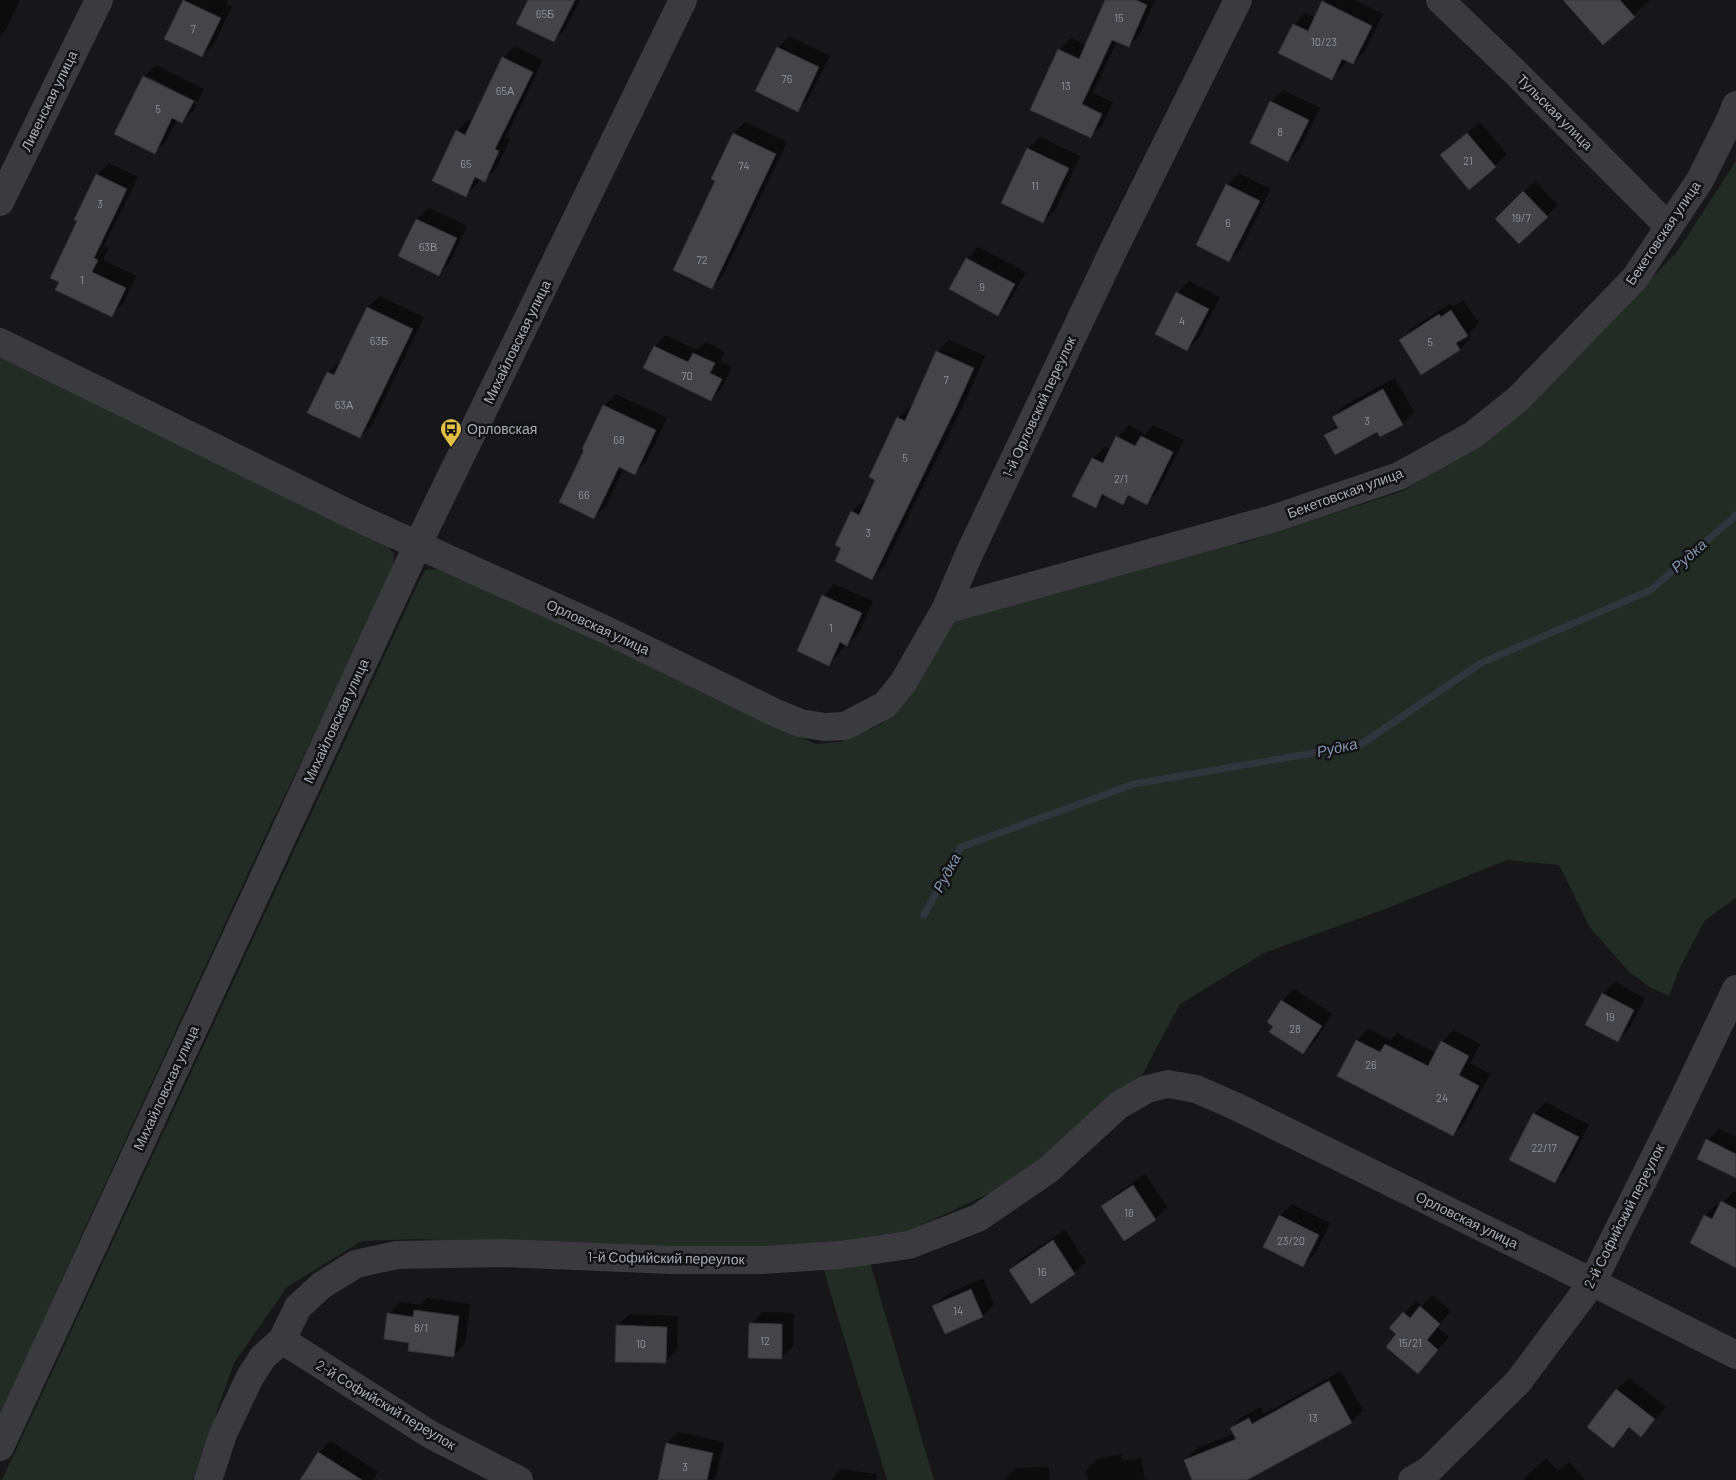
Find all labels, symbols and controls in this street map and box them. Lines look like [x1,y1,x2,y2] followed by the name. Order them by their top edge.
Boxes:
[536,7,554,20] house number: 65Б
[1114,11,1124,24] house number: 15
[190,22,196,35] house number: 7
[1311,35,1337,48] house number: 10/23
[17,47,80,154] street label: Ливенская улица
[1514,70,1597,153] street label: Тульская улица
[782,72,793,85] house number: 76
[1061,79,1071,92] house number: 13
[496,84,515,97] house number: 65А
[155,102,161,115] house number: 5
[1277,125,1283,138] house number: 8
[1463,154,1473,167] house number: 21
[460,157,472,170] house number: 65
[738,159,750,172] house number: 74
[1621,177,1704,288] street label: Бекетовская улица
[1031,179,1039,192] house number: 11
[97,197,103,210] house number: 3
[1511,211,1531,224] house number: 19/7
[1225,216,1231,229] house number: 6
[419,240,437,253] house number: 63В
[696,253,708,266] house number: 72
[80,273,84,286] house number: 1
[479,277,554,406] street label: Михайловская улица
[979,280,985,293] house number: 9
[1179,314,1185,327] house number: 4
[998,333,1079,480] street label: 1-й Орловский переулок
[370,334,388,347] house number: 63Б
[1427,335,1433,348] house number: 5
[681,369,693,382] house number: 70
[943,373,949,386] house number: 7
[335,398,354,411] house number: 63А
[1364,414,1370,427] house number: 3
[439,417,463,448] bus stop icon: Орловская
[467,420,537,437] place label: Орловская
[613,433,625,446] house number: 68
[902,451,908,464] house number: 5
[1285,464,1405,521] street label: Бекетовская улица
[1114,472,1128,485] house number: 2/1
[578,488,590,501] house number: 66
[865,526,871,539] house number: 3
[1667,535,1710,576] water label: Рудка
[544,595,653,658] street label: Орловская улица
[829,621,833,634] house number: 1
[299,656,372,786] street label: Михайловская улица
[1315,734,1359,760] water label: Рудка
[928,850,964,895] water label: Рудка
[1605,1010,1615,1023] house number: 19
[1289,1022,1301,1035] house number: 28
[129,1023,202,1153] street label: Михайловская улица
[1365,1058,1377,1071] house number: 26
[1436,1091,1448,1104] house number: 24
[1580,1140,1668,1291] street label: 2-й Софийский переулок
[1531,1141,1557,1154] house number: 22/17
[1413,1187,1521,1252] street label: Орловская улица
[1124,1206,1134,1219] house number: 18
[1277,1234,1305,1247] house number: 23/20
[587,1248,746,1267] street label: 1-й Софийский переулок
[1037,1265,1047,1278] house number: 16
[953,1304,963,1317] house number: 14
[414,1321,428,1334] house number: 8/1
[760,1334,770,1347] house number: 12
[1398,1336,1422,1349] house number: 15/21
[636,1337,646,1350] house number: 10
[313,1356,460,1454] street label: 2-й Софийский переулок
[1308,1411,1318,1424] house number: 13
[682,1460,688,1473] house number: 3

